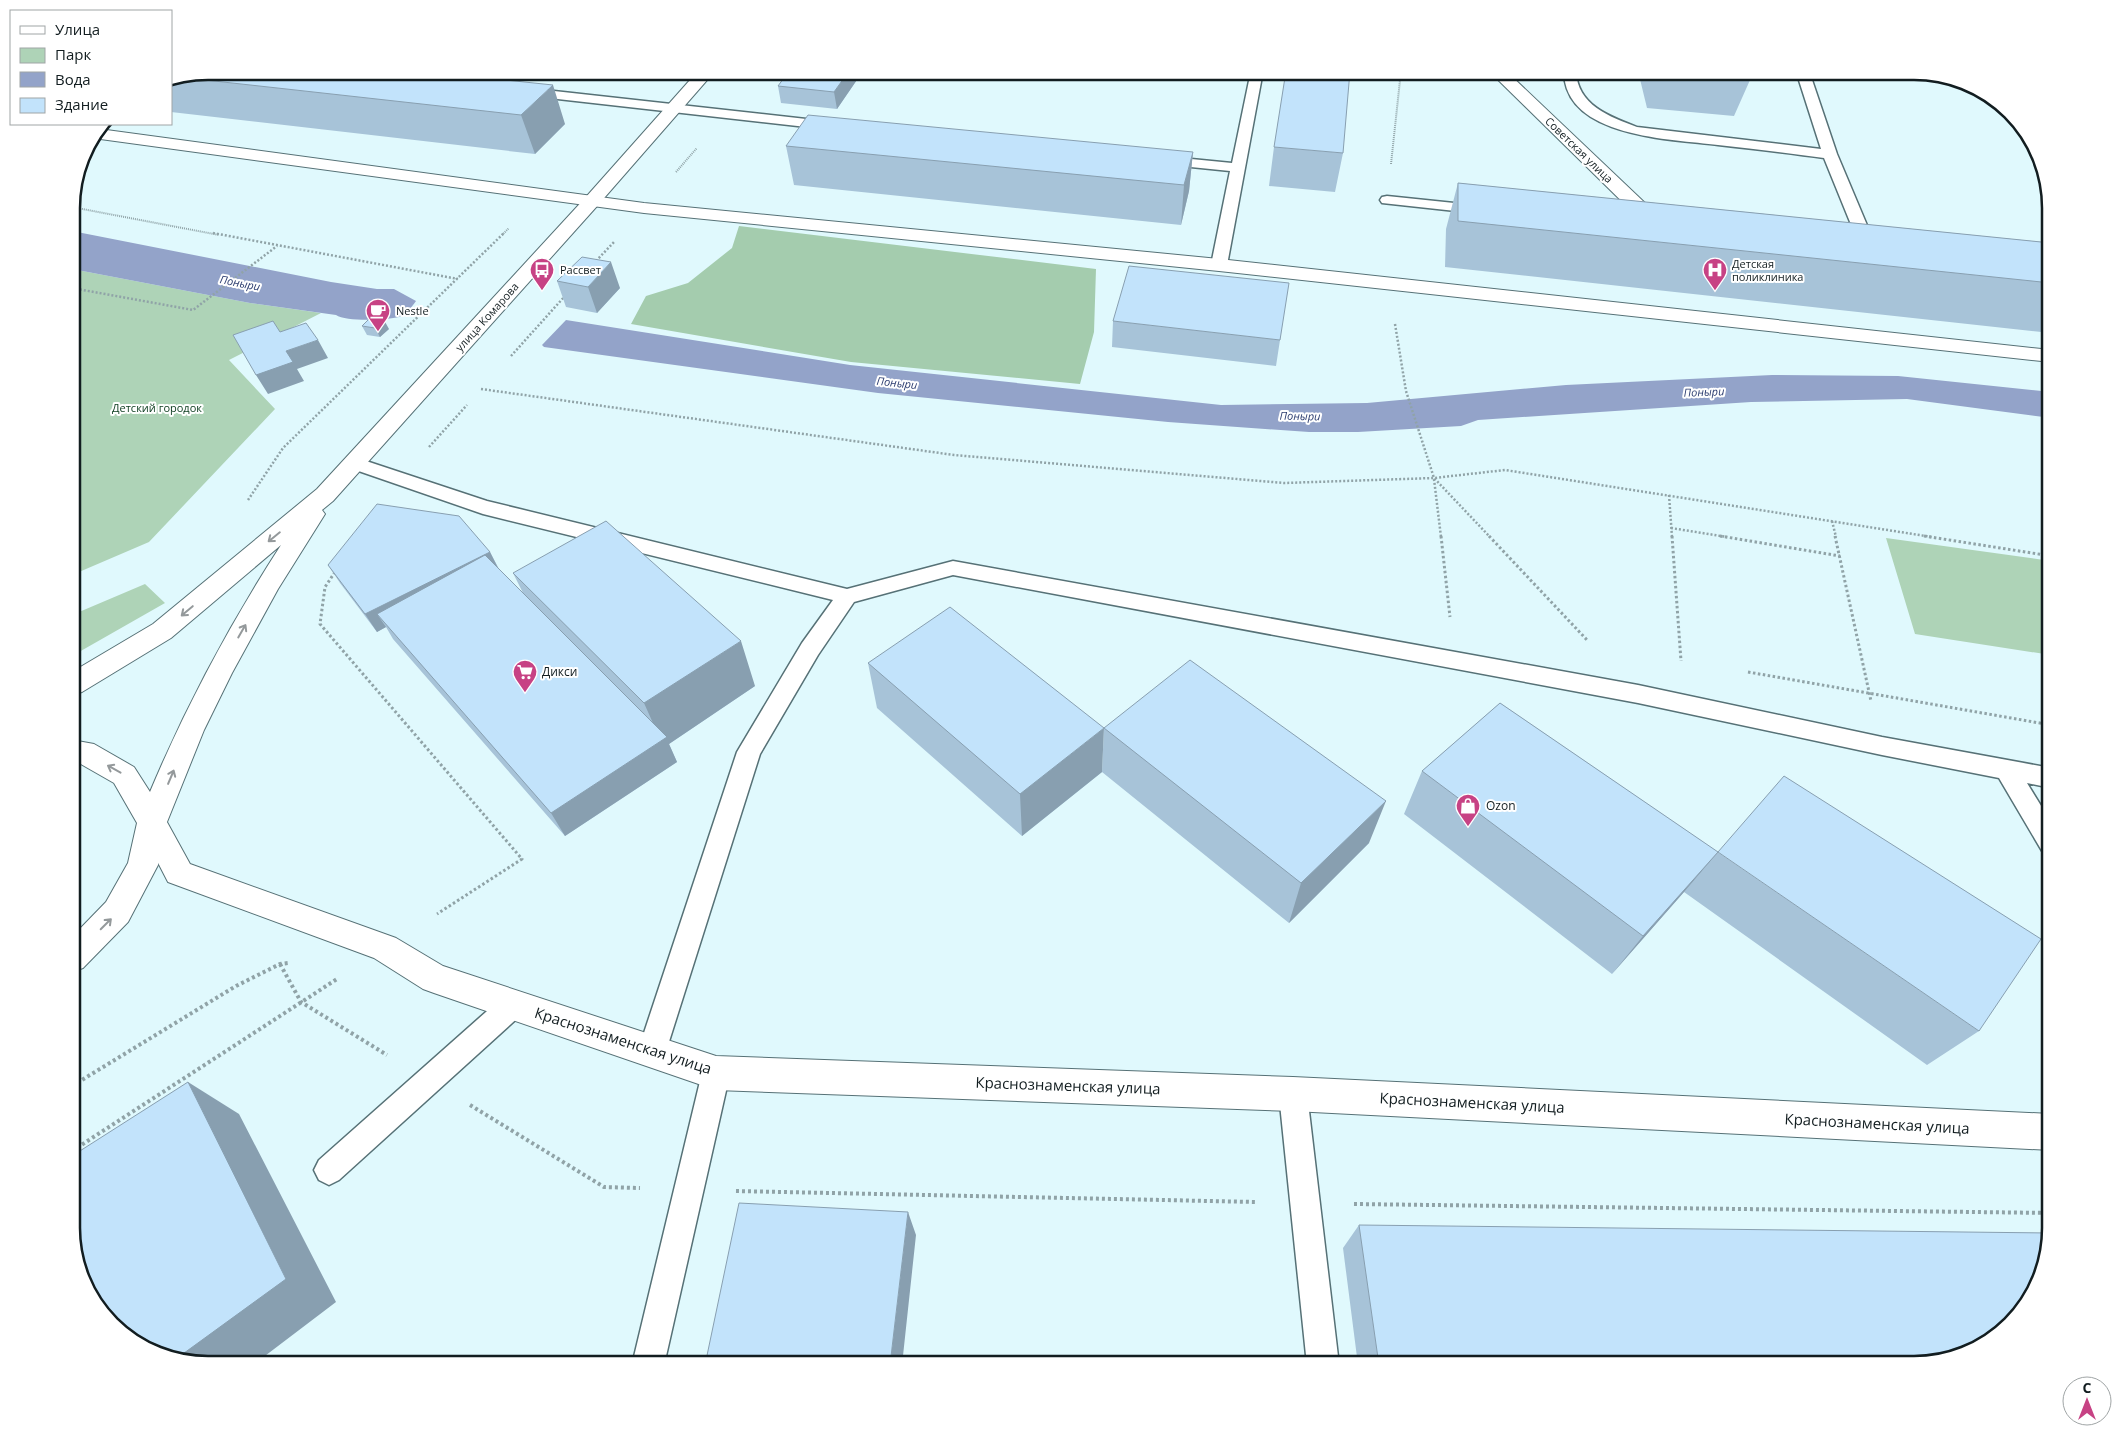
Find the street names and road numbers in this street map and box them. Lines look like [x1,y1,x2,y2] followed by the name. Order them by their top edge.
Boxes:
[1542,113,1617,186] street label: Советская улица
[452,279,522,354] street label: улица Комарова
[532,1002,714,1078] street label: Краснознаменская улица
[975,1072,1161,1098] street label: Краснознаменская улица
[1379,1087,1565,1117] street label: Краснознаменская улица
[1784,1108,1970,1138] street label: Краснознаменская улица

